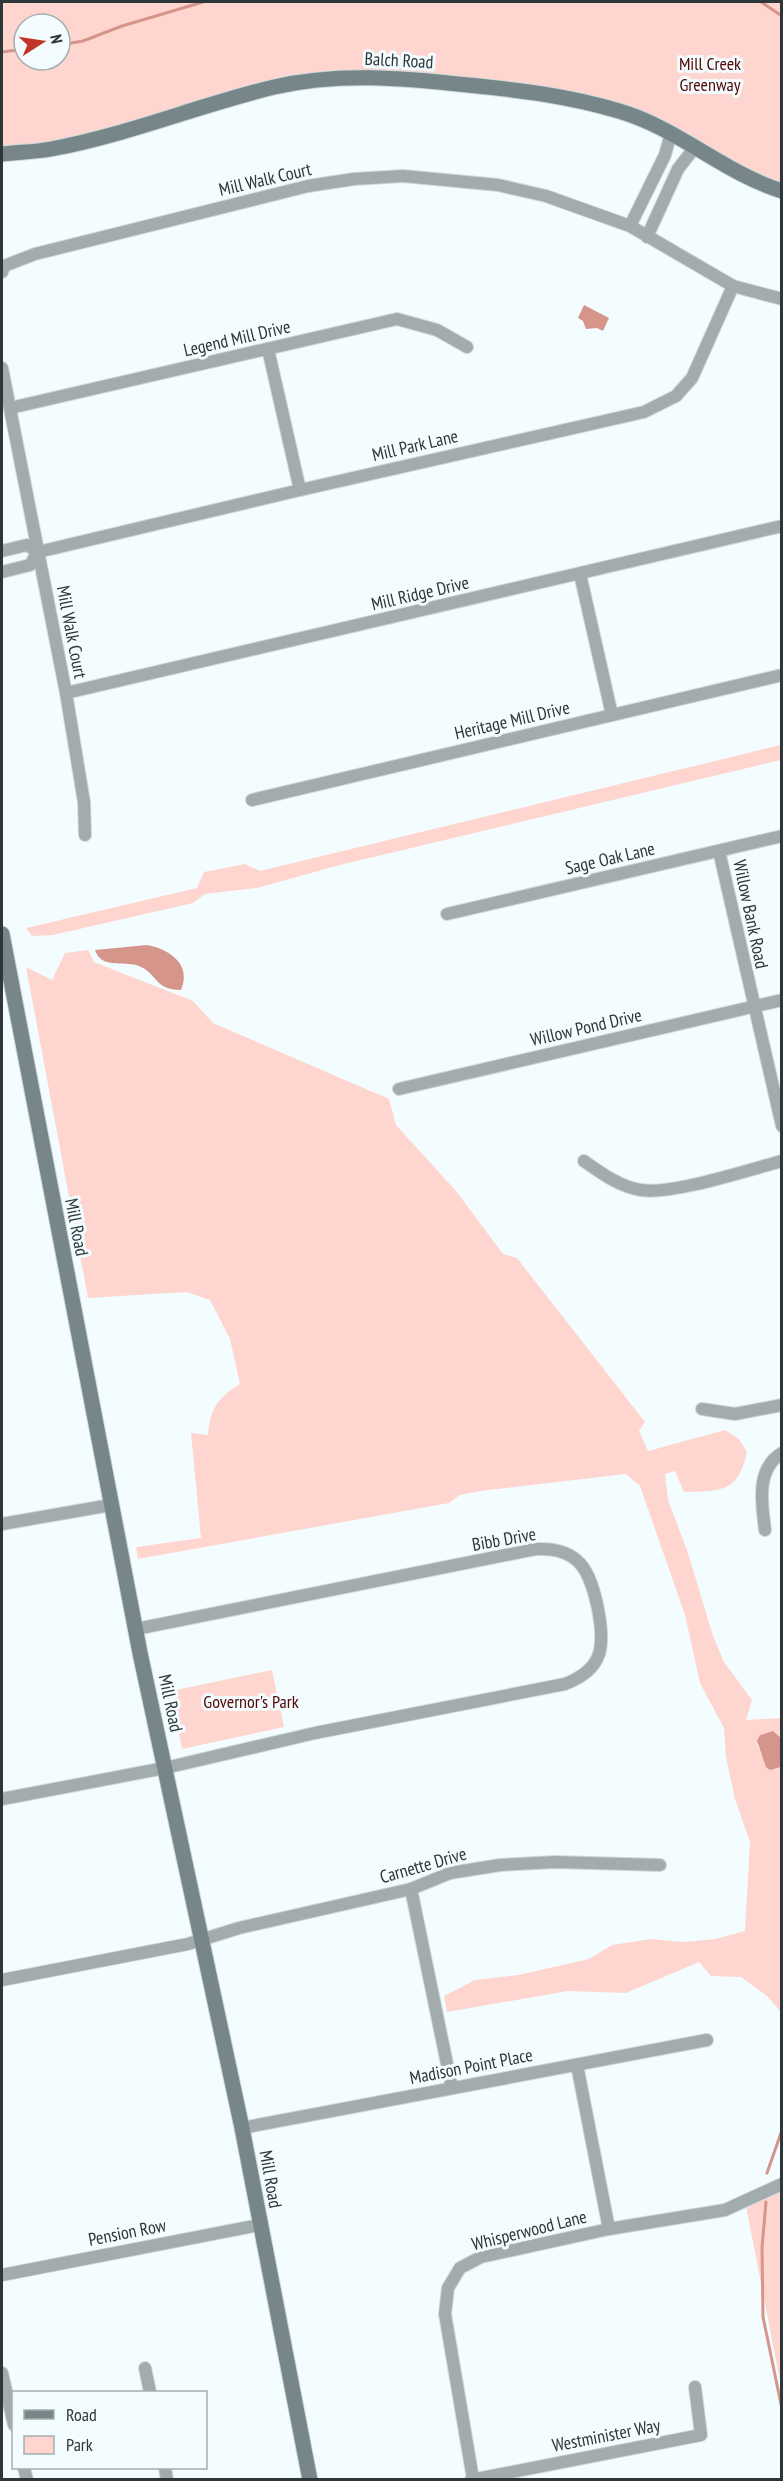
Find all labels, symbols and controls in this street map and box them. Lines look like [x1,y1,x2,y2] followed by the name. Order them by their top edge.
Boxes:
[12,12,72,72] north arrow
[46,33,67,45] text: N
[364,47,434,73] street label: Balch Road
[679,52,741,96] park label: Mill Creek Greenway
[217,157,314,201] street label: Mill Walk Court
[181,315,293,361] street label: Legend Mill Drive
[370,424,460,466] street label: Mill Park Lane
[369,571,471,615] street label: Mill Ridge Drive
[52,584,92,680] street label: Mill Walk Court
[452,696,572,744] street label: Heritage Mill Drive
[563,837,657,879] street label: Sage Oak Lane
[728,857,774,971] street label: Willow Bank Road
[528,1003,644,1051] street label: Willow Pond Drive
[60,1196,94,1258] street label: Mill Road
[470,1522,538,1556] street label: Bibb Drive
[154,1672,188,1734] street label: Mill Road
[203,1690,299,1713] park label: Governor's Park
[377,1842,469,1888] street label: Carnette Drive
[407,2043,535,2089] street label: Madison Point Place
[255,2148,287,2210] street label: Mill Road
[469,2205,589,2255] street label: Whisperwood Lane
[86,2213,168,2251] street label: Pension Row
[12,2391,207,2469] legend
[66,2403,97,2426] text: Road
[550,2413,662,2457] street label: Westminister Way
[66,2433,93,2456] text: Park

